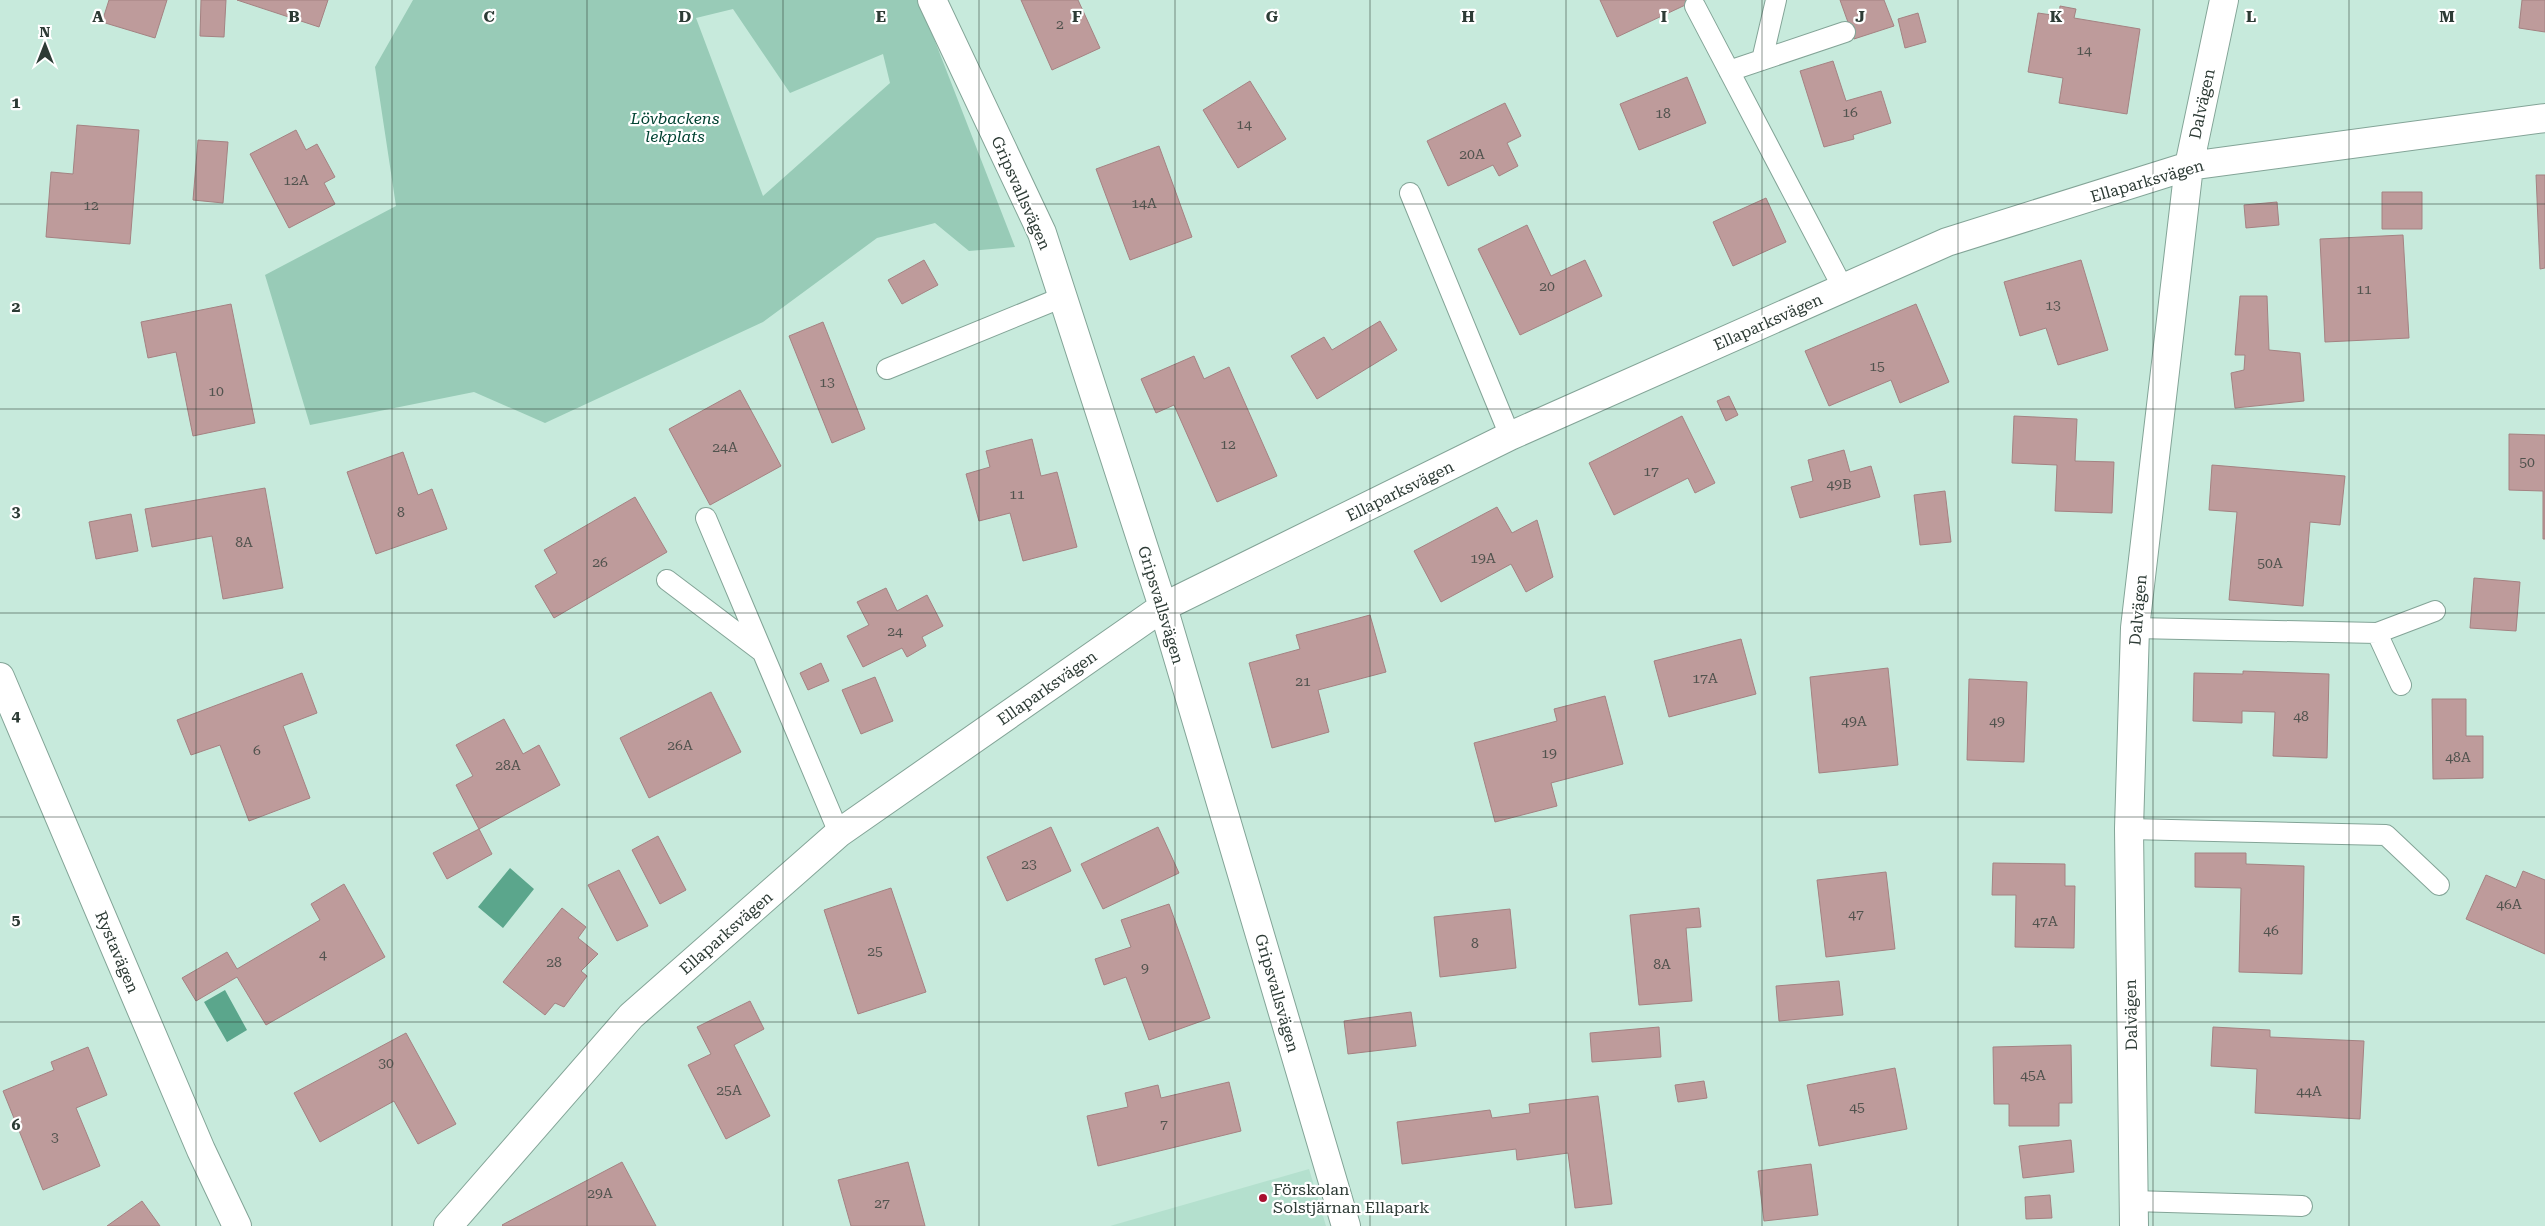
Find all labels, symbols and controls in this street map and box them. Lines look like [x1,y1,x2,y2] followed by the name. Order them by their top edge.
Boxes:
[92,7,104,26] text: A
[288,7,300,26] text: B
[483,7,495,26] text: C
[679,7,692,26] text: D
[876,7,886,26] text: E
[1072,7,1082,26] text: F
[1266,7,1279,26] text: G
[1461,7,1475,26] text: H
[1661,7,1667,26] text: I
[1855,7,1865,26] text: J
[2050,7,2063,26] text: K
[2246,7,2256,26] text: L
[2439,7,2455,26] text: M
[1056,16,1064,32] house number: 2
[20,20,70,70] north arrow
[40,24,51,40] text: N
[2076,42,2092,58] house number: 14
[2185,67,2219,141] street label: Dalvägen
[12,93,21,112] text: 1
[1842,104,1858,120] house number: 16
[1655,105,1671,121] house number: 18
[630,109,719,146] park label: Lövbackens lekplats
[1236,116,1252,132] house number: 14
[987,133,1055,253] street label: Gripsvallsvägen
[1459,146,1485,162] house number: 20A
[2088,156,2206,206] street label: Ellaparksvägen
[283,172,309,188] house number: 12A
[1131,195,1157,211] house number: 14A
[83,197,99,213] house number: 12
[1539,278,1555,294] house number: 20
[2356,281,2372,297] house number: 11
[1711,289,1825,355] street label: Ellaparksvägen
[12,297,21,316] text: 2
[2045,297,2061,313] house number: 13
[1869,358,1885,374] house number: 15
[819,374,835,390] house number: 13
[208,383,224,399] house number: 10
[1220,436,1236,452] house number: 12
[712,439,738,455] house number: 24A
[2519,454,2535,470] house number: 50
[1343,457,1457,525] street label: Ellaparksvägen
[1643,463,1659,479] house number: 17
[1826,476,1852,492] house number: 49B
[1009,486,1025,502] house number: 11
[12,502,21,521] text: 3
[397,504,405,520] house number: 8
[235,534,253,550] house number: 8A
[1134,544,1188,666] street label: Gripsvallsvägen
[1470,550,1496,566] house number: 19A
[592,554,608,570] house number: 26
[2257,555,2283,571] house number: 50A
[2125,574,2151,646] street label: Dalvägen
[887,623,903,639] house number: 24
[994,647,1100,729] street label: Ellaparksvägen
[1692,670,1718,686] house number: 17A
[1295,673,1311,689] house number: 21
[12,706,21,725] text: 4
[2293,708,2309,724] house number: 48
[1841,713,1867,729] house number: 49A
[1989,713,2005,729] house number: 49
[667,737,693,753] house number: 26A
[253,742,261,758] house number: 6
[1541,745,1557,761] house number: 19
[2445,749,2471,765] house number: 48A
[495,757,521,773] house number: 28A
[1021,856,1037,872] house number: 23
[676,887,776,979] street label: Ellaparksvägen
[2496,896,2522,912] house number: 46A
[1848,906,1864,922] house number: 47
[91,908,143,996] street label: Rystavägen
[12,910,21,929] text: 5
[2032,913,2058,929] house number: 47A
[2263,922,2279,938] house number: 46
[1251,932,1303,1054] street label: Gripsvallsvägen
[1471,935,1479,951] house number: 8
[867,943,883,959] house number: 25
[319,946,327,962] house number: 4
[546,954,562,970] house number: 28
[1653,956,1671,972] house number: 8A
[1141,960,1149,976] house number: 9
[2121,979,2141,1051] street label: Dalvägen
[378,1055,394,1071] house number: 30
[2020,1067,2046,1083] house number: 45A
[716,1082,742,1098] house number: 25A
[2296,1083,2322,1099] house number: 44A
[1849,1099,1865,1115] house number: 45
[12,1115,21,1134] text: 6
[1160,1116,1168,1132] house number: 7
[51,1129,59,1145] house number: 3
[1273,1180,1429,1217] place label: Förskolan Solstjärnan Ellapark
[587,1185,613,1201] house number: 29A
[1257,1192,1269,1204] marker: Förskolan Solstjärnan Ellapark
[874,1195,890,1211] house number: 27

